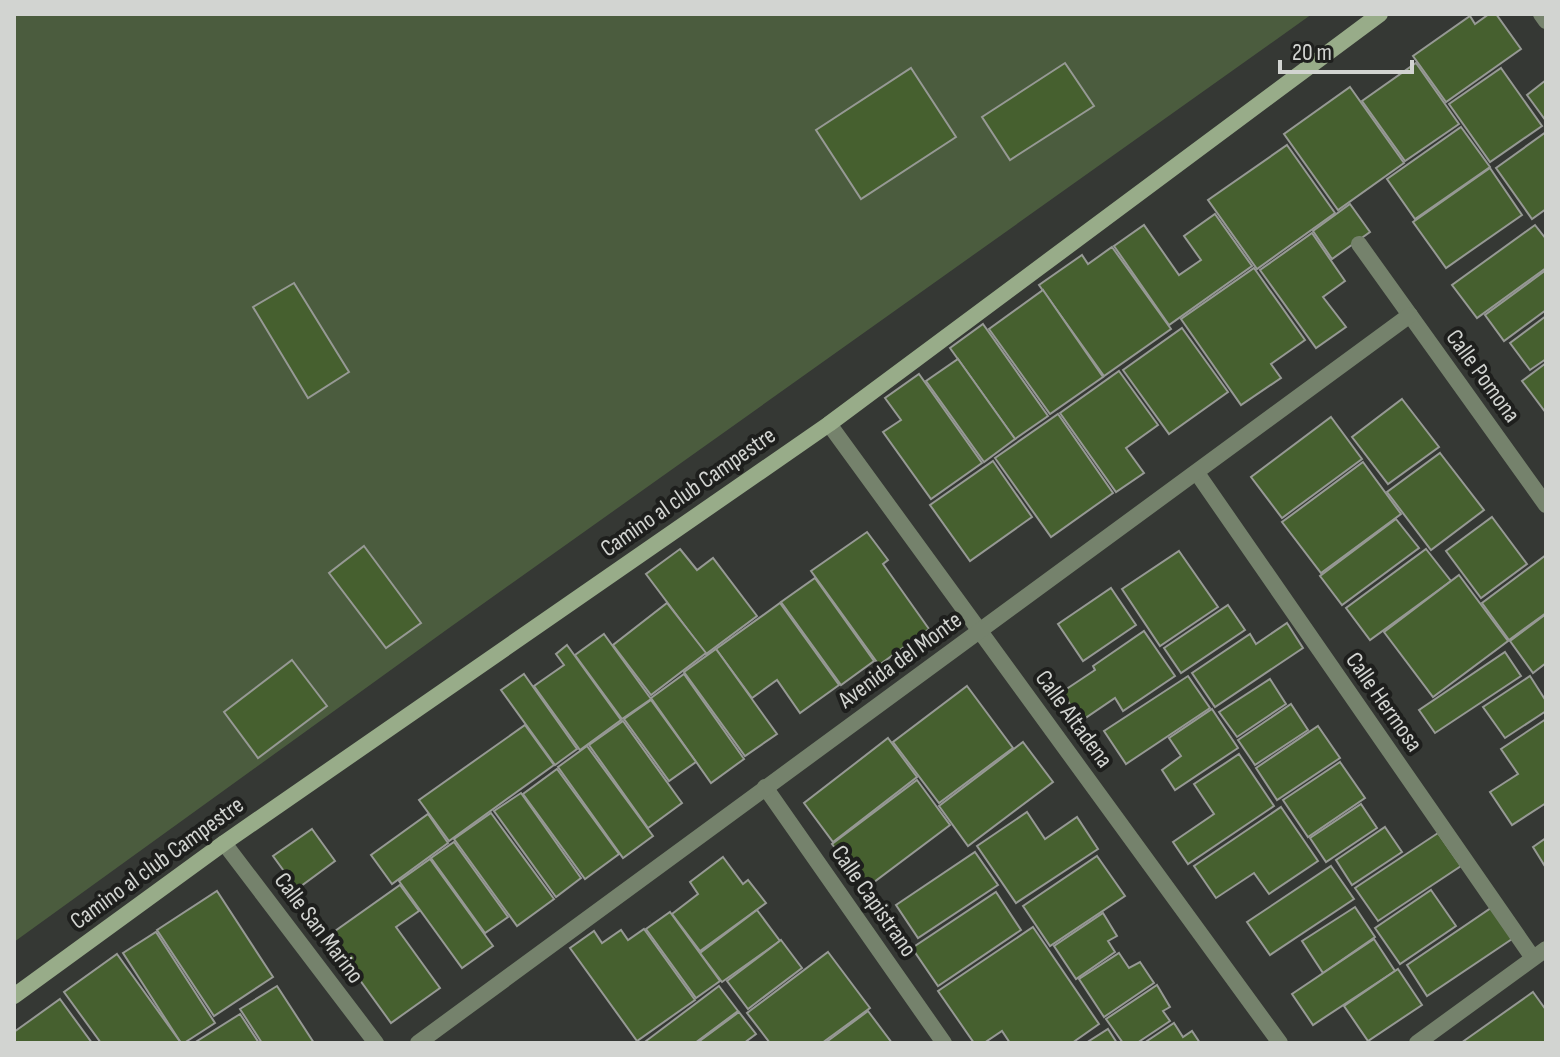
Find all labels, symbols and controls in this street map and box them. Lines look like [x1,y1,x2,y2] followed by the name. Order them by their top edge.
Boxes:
[1280,24,1412,74] scale bar
[1292,38,1332,67] text: 20 m
[1440,324,1526,428] street label: Calle Pomona
[595,421,781,563] street label: Camino al club Campestre
[832,605,968,715] street label: Avenida del Monte
[1339,647,1429,757] street label: Calle Hermosa
[1029,665,1119,773] street label: Calle Altadena
[65,790,249,936] street label: Camino al club Campestre
[825,840,923,962] street label: Calle Capistrano
[268,867,370,989] street label: Calle San Marino

